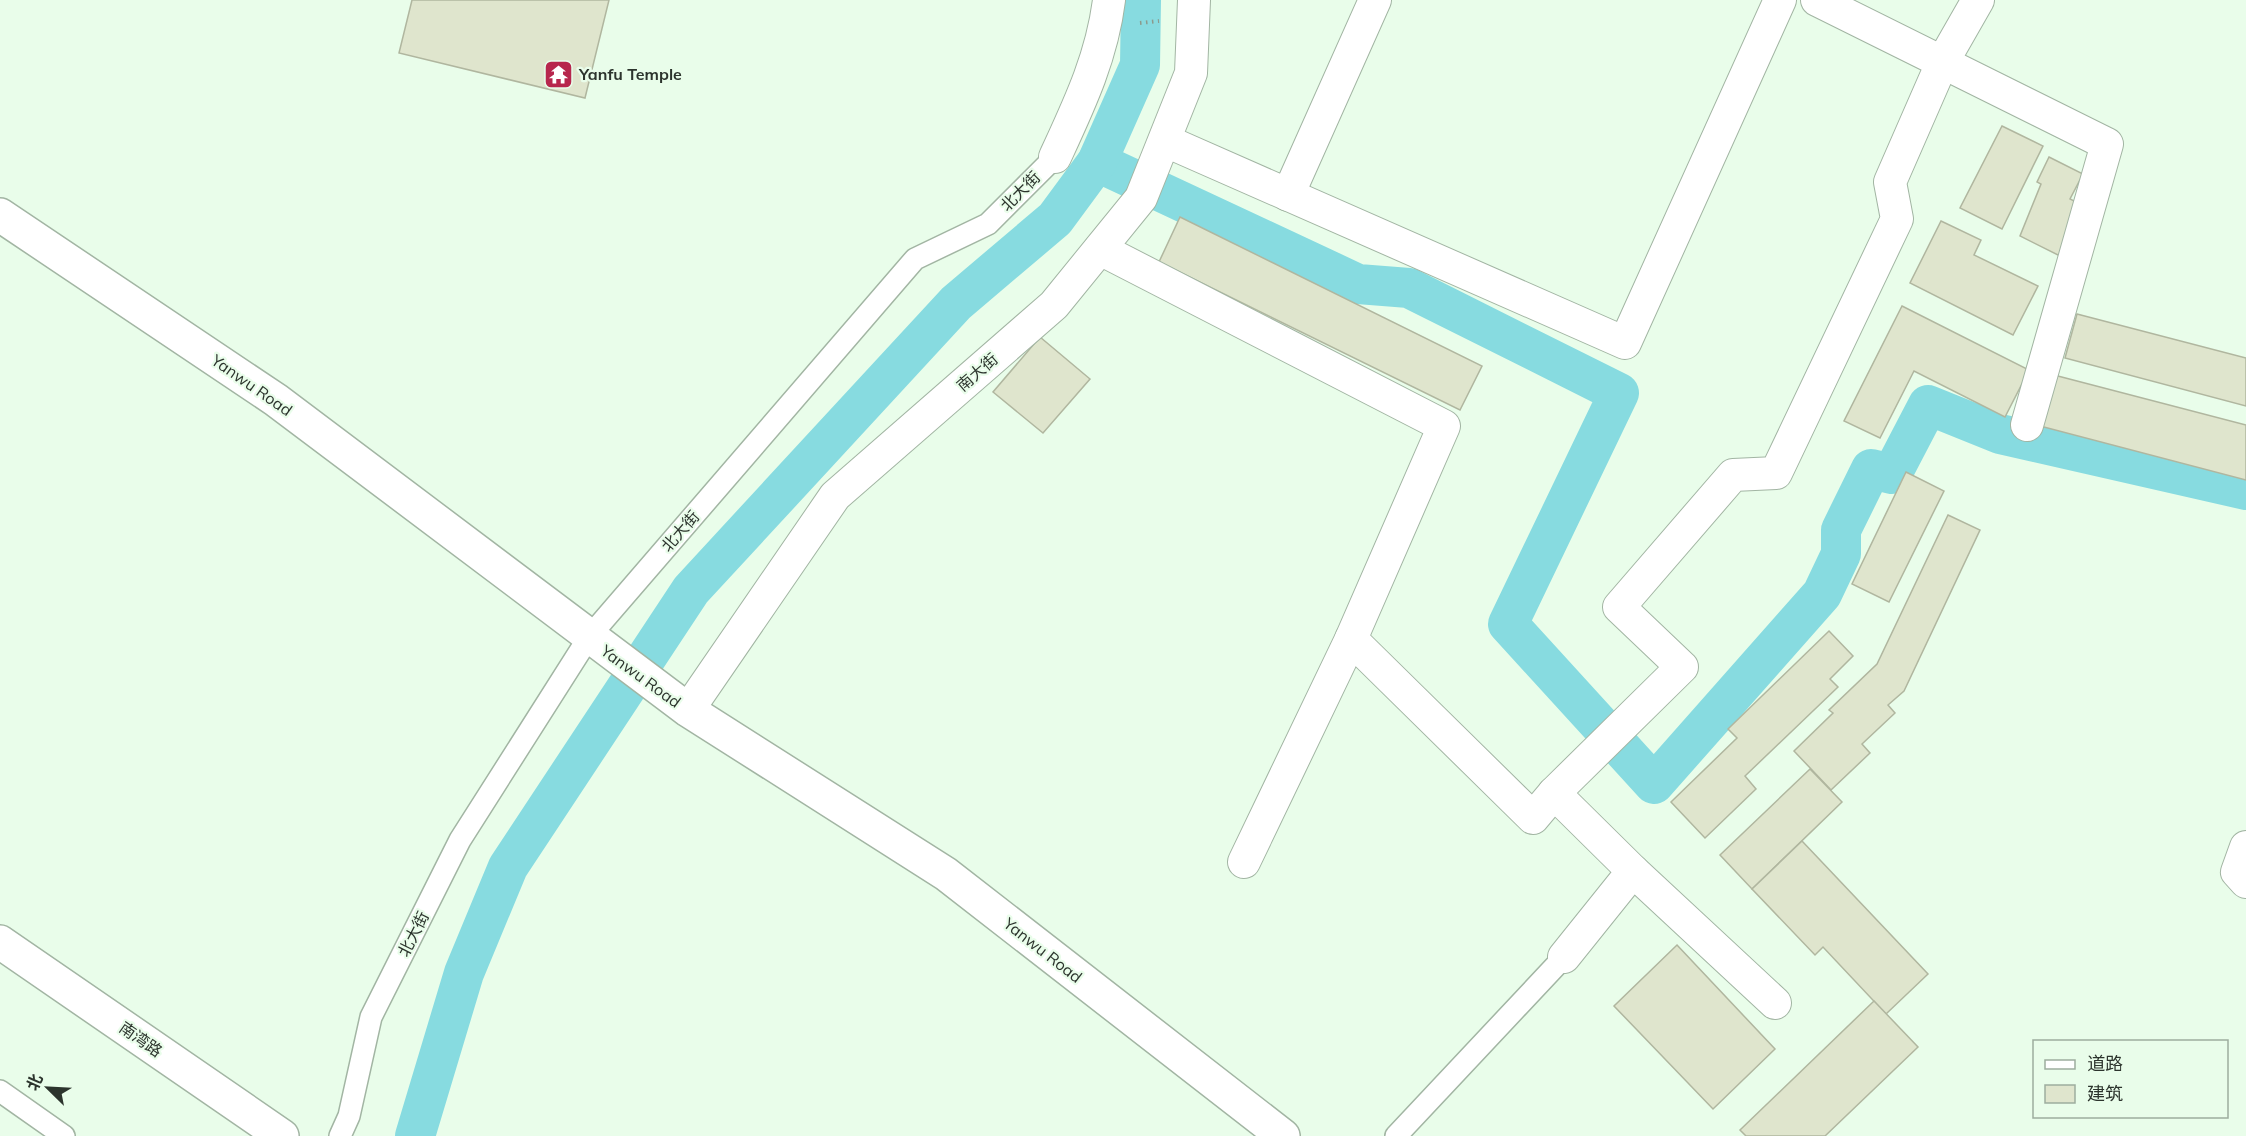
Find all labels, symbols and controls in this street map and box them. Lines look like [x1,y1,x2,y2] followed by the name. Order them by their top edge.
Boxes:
[542,58,574,90] temple icon: Yanfu Temple
[578,64,682,84] place label: Yanfu Temple
[996,167,1044,215] street label: 北大街
[207,349,296,420] street label: Yanwu Road
[952,349,1002,395] street label: 南大街
[657,506,703,556] street label: 北大街
[596,640,685,712] street label: Yanwu Road
[393,908,433,960] street label: 北大街
[999,913,1086,987] street label: Yanwu Road
[116,1017,166,1061] street label: 南湾路
[2033,1040,2228,1118] legend
[2087,1052,2123,1075] text: 道路
[18,1058,78,1118] north arrow
[22,1071,47,1093] text: 北
[2087,1082,2123,1105] text: 建筑

